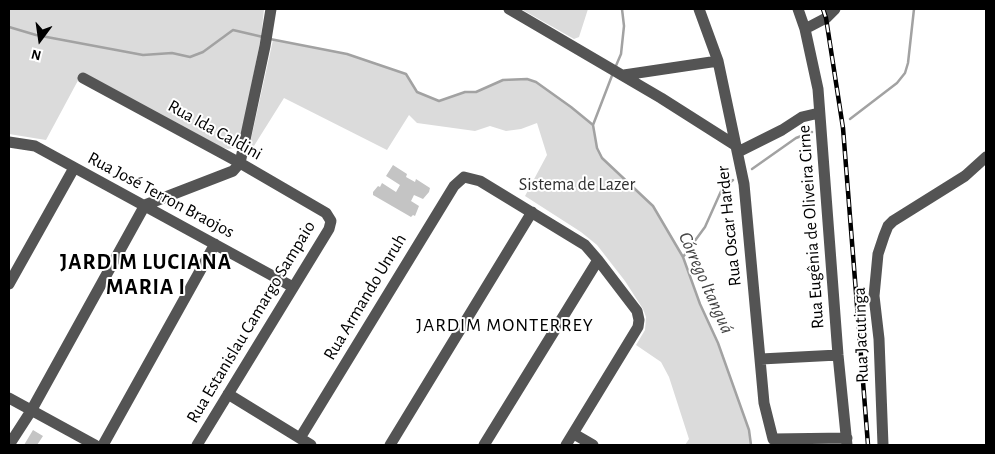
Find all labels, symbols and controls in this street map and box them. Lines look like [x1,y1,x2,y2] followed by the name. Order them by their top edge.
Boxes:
[15,15,65,65] north arrow
[30,47,43,63] text: N
[164,95,266,165] street label: Rua Ida Caldini
[793,124,829,330] street label: Rua Eugênia de Oliveira Cirne
[84,147,238,243] street label: Rua José Terron Braojos
[712,165,746,287] street label: Rua Oscar Harder
[519,174,635,196] park label: Sistema de Lazer
[182,217,320,427] street label: Rua Estanislau Camargo Sampaio
[673,229,739,337] water label: Córrego Itanguá
[319,230,411,364] street label: Rua Armando Unruh
[58,249,234,300] district label: JARDIM LUCIANA MARIA I
[849,287,873,383] street label: Rua Jacutinga
[414,314,596,336] district label: JARDIM MONTERREY

